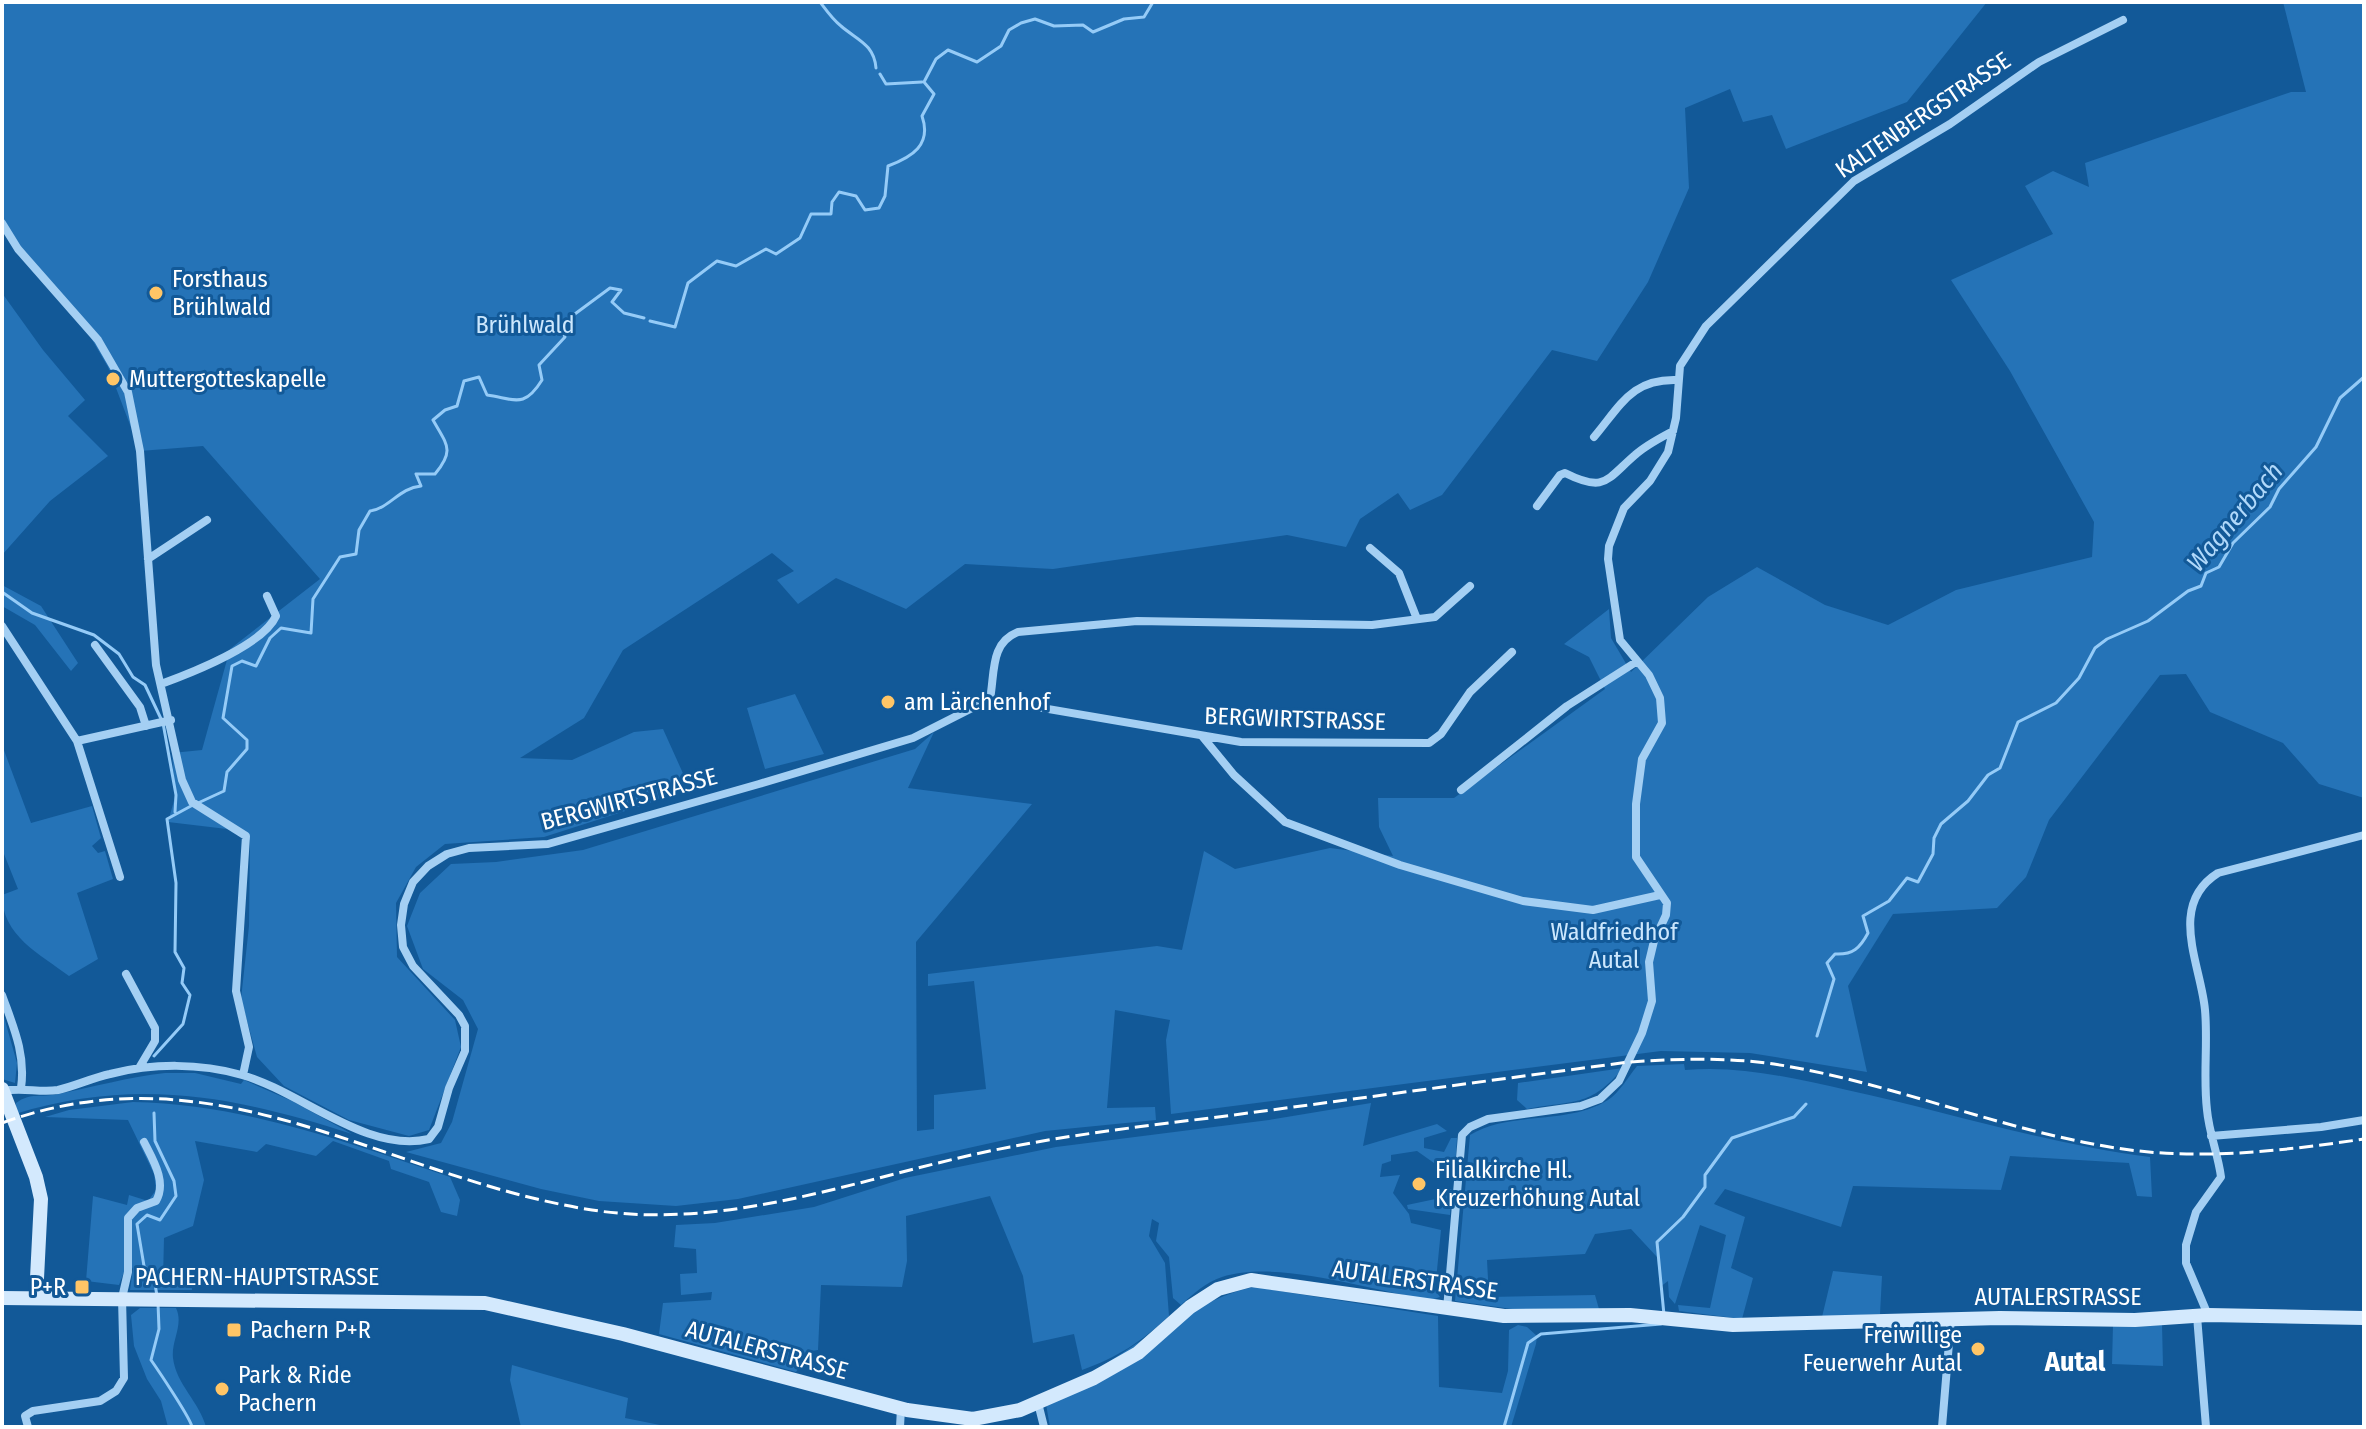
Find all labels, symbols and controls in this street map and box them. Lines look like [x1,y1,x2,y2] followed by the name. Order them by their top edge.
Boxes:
[1830,46,2016,184] street label: KALTENBERGSTRASSE
[172,265,271,321] place label: Forsthaus Brühlwald
[147,284,165,302] marker: Forsthaus Brühlwald
[475,311,575,339] park label: Brühlwald
[129,365,326,393] place label: Muttergotteskapelle
[104,370,122,388] marker: Muttergotteskapelle
[2180,456,2290,578] water label: Wagnerbach
[904,688,1051,716] place label: am Lärchenhof
[879,693,897,711] marker: am Lärchenhof
[1204,702,1386,736] street label: BERGWIRTSTRASSE
[538,762,720,836] street label: BERGWIRTSTRASSE
[1551,918,1679,974] park label: Waldfriedhof Autal
[1435,1156,1640,1212] place label: Filialkirche Hl. Kreuzerhöhung Autal
[1410,1175,1428,1193] marker: Filialkirche Hl. Kreuzerhöhung Autal
[1330,1255,1500,1305] street label: AUTALERSTRASSE
[135,1263,379,1291] street label: PACHERN-HAUPTSTRASSE
[30,1273,66,1301] place label: P+R
[73,1278,91,1296] marker: P+R
[1975,1283,2141,1311] street label: AUTALERSTRASSE
[683,1315,851,1385] street label: AUTALERSTRASSE
[250,1316,371,1344] place label: Pachern P+R
[225,1321,243,1339] marker: Pachern P+R
[1803,1321,1962,1377] place label: Freiwillige Feuerwehr Autal
[1969,1340,1987,1358] marker: Freiwillige Feuerwehr Autal
[2044,1345,2106,1378] district label: Autal
[238,1361,352,1417] place label: Park & Ride Pachern
[213,1380,231,1398] marker: Park & Ride Pachern

